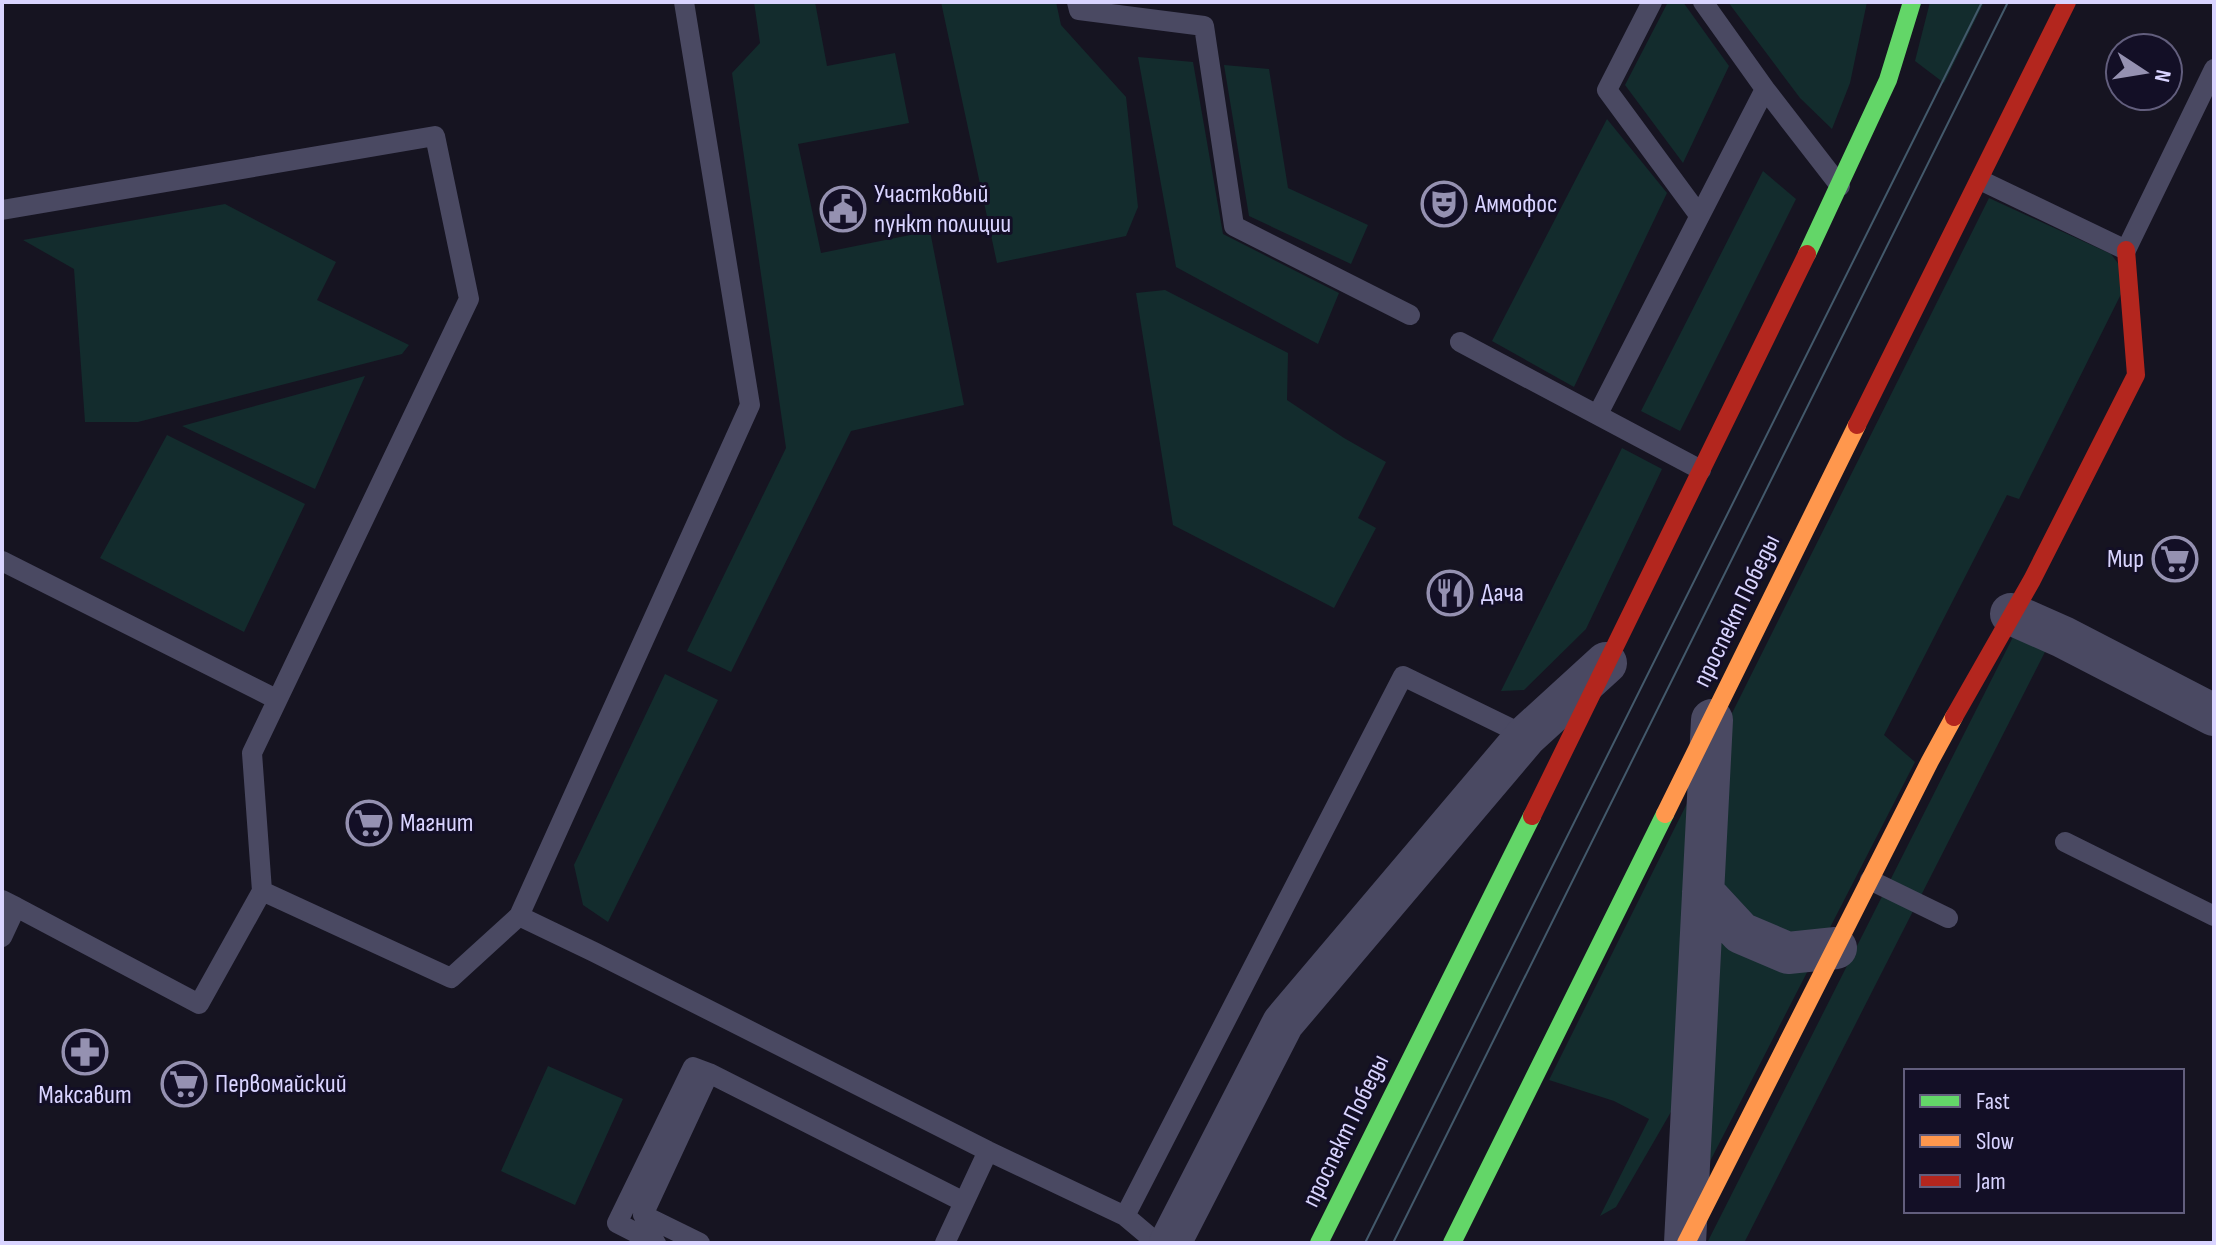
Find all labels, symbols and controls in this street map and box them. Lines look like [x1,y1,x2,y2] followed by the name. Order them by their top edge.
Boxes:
[2104,32,2184,112] north arrow
[2148,67,2177,84] text: N
[874,179,1011,240] place label: Участковый пункт полиции
[1420,180,1468,228] theatre icon: Аммофос
[819,185,867,233] public building icon: Участковый пункт полиции
[1474,189,1558,220] place label: Аммофос
[1687,530,1787,692] street label: проспект Победы
[2151,535,2199,583] supermarket icon: Мир
[2107,544,2144,575] place label: Мир
[1426,569,1474,617] restaurant icon: Дача
[1481,578,1524,609] place label: Дача
[345,799,393,847] supermarket icon: Магнит
[400,808,473,839] place label: Магнит
[61,1028,109,1076] pharmacy icon: Максавит
[1296,1050,1396,1212] street label: проспект Победы
[160,1060,208,1108] supermarket icon: Первомайский
[215,1069,347,1100] place label: Первомайский
[1904,1069,2184,1213] legend
[38,1080,132,1111] place label: Максавит
[1976,1087,2010,1116] text: Fast
[1976,1127,2014,1156] text: Slow
[1975,1167,2006,1196] text: Jam

